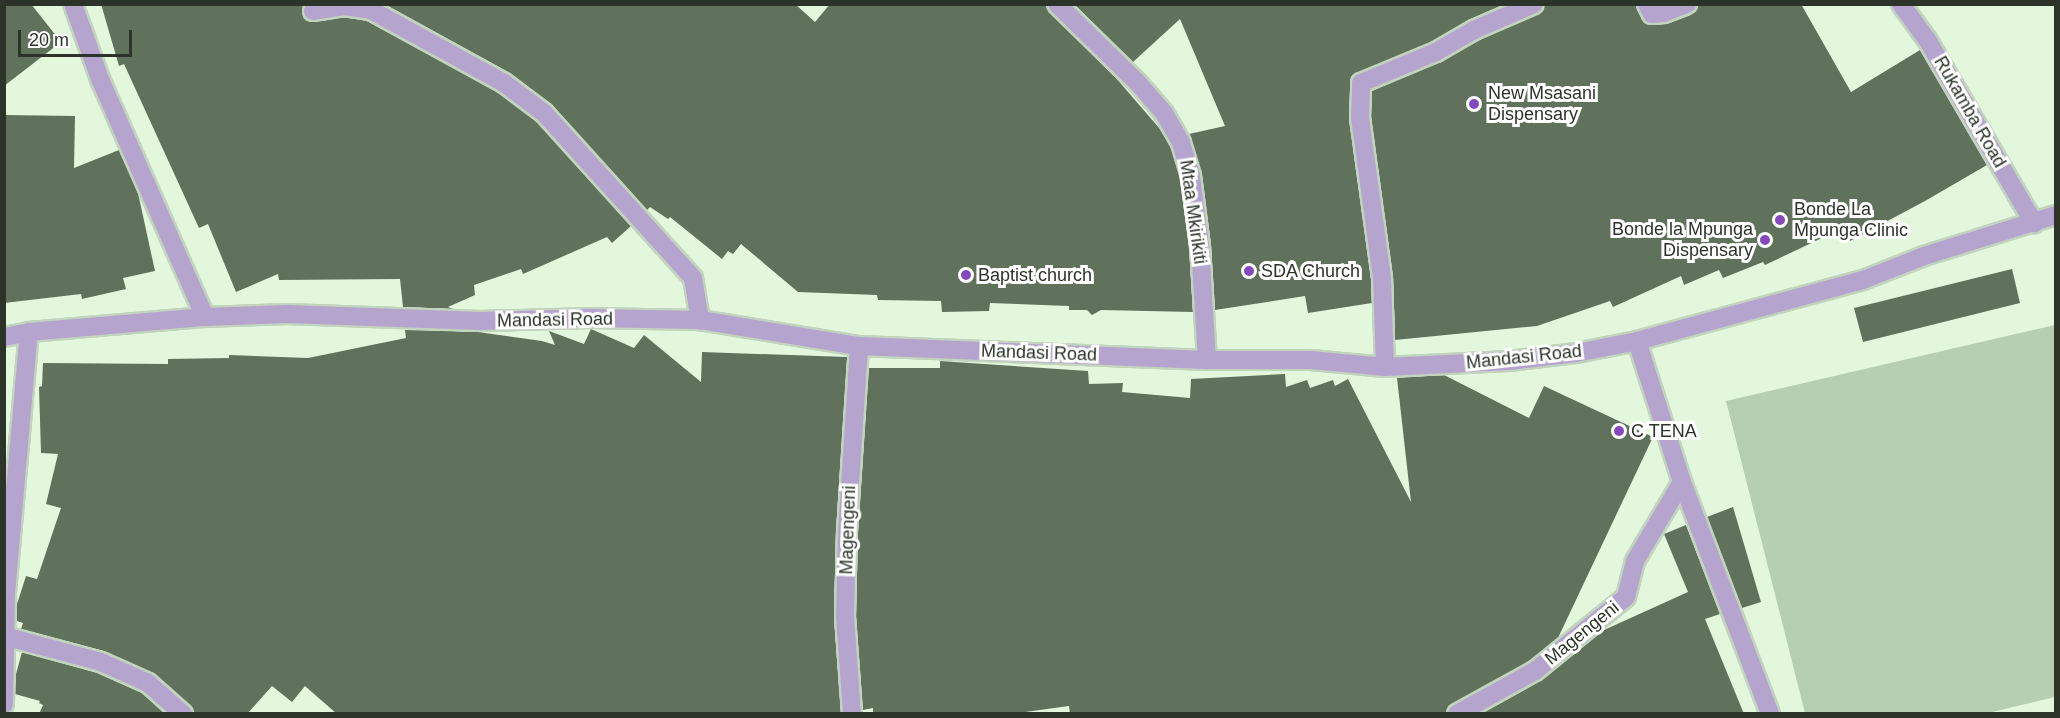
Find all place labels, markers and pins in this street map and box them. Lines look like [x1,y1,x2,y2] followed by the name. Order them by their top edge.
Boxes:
[1488,83,1596,125] place label: New Msasani Dispensary
[1465,95,1483,113] marker: New Msasani Dispensary
[1794,199,1908,242] place label: Bonde La Mpunga Clinic
[1771,211,1789,229] marker: Bonde La Mpunga Clinic
[1612,219,1753,262] place label: Bonde la Mpunga Dispensary
[1758,233,1772,247] marker: Bonde la Mpunga Dispensary
[1261,260,1361,282] place label: SDA Church
[978,264,1092,286] place label: Baptist church
[1242,264,1256,278] marker: SDA Church
[959,268,973,282] marker: Baptist church
[1631,420,1697,442] place label: C TENA
[1612,424,1626,438] marker: C TENA

